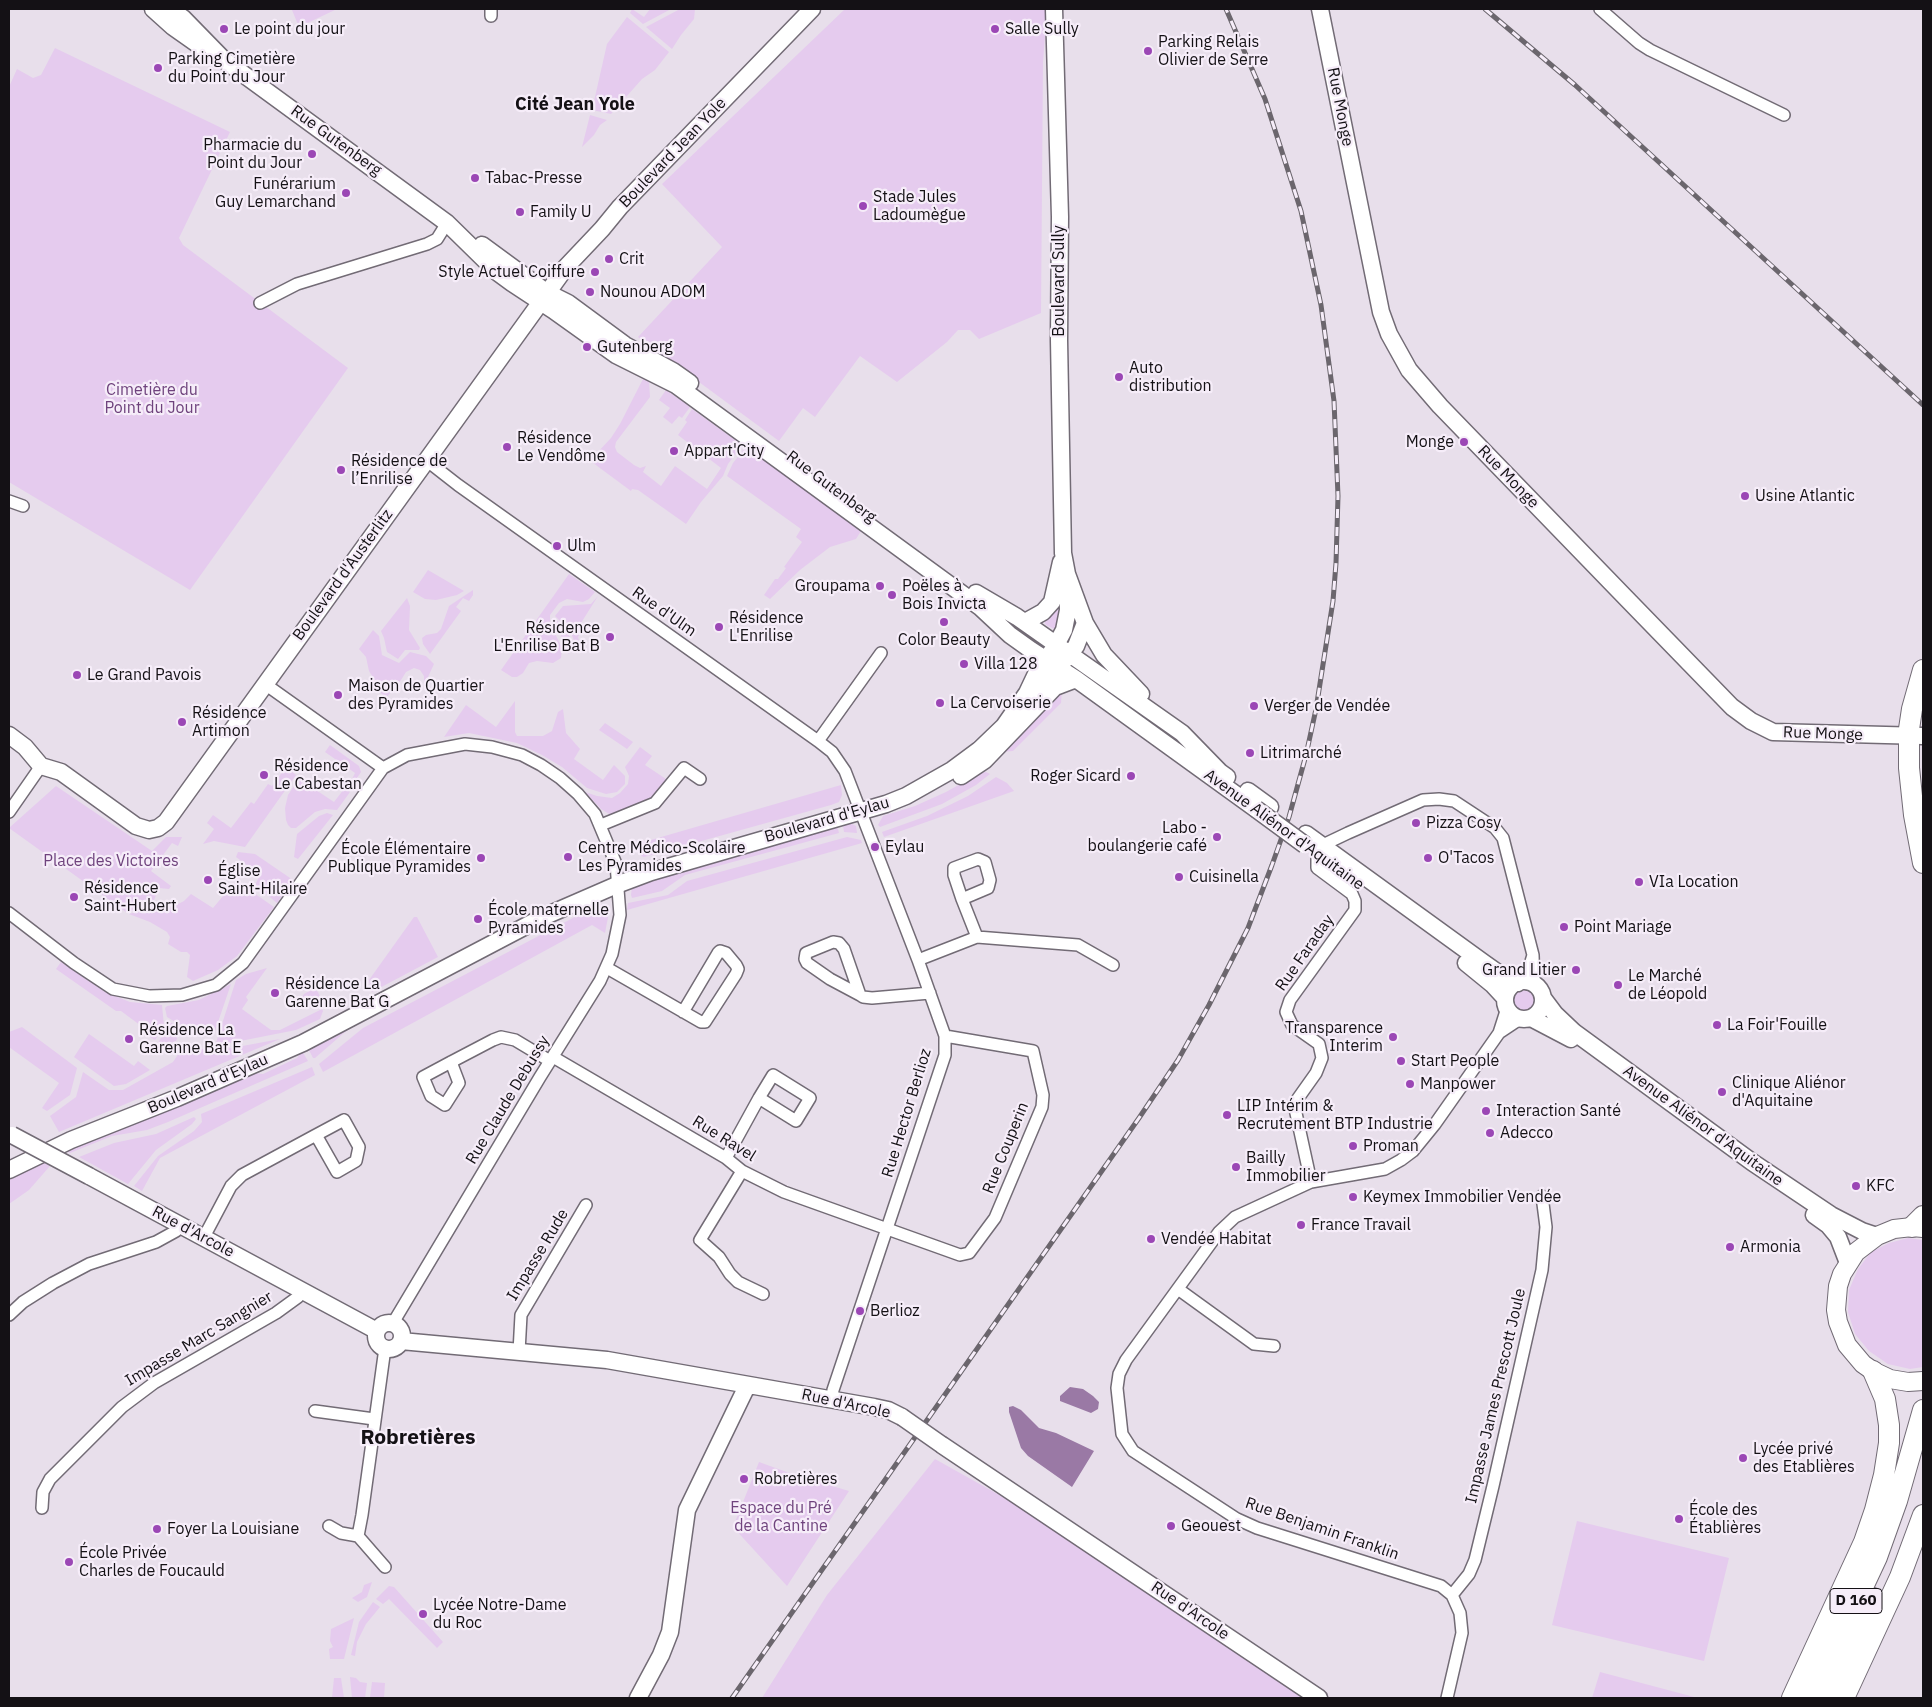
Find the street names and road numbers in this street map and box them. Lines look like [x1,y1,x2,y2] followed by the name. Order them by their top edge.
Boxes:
[1323,66,1357,148] street label: Rue Monge
[615,94,731,212] street label: Boulevard Jean Yole
[287,102,385,180] street label: Rue Gutenberg
[1049,225,1069,337] street label: Boulevard Sully
[1473,442,1543,512] street label: Rue Monge
[782,447,880,527] street label: Rue Gutenberg
[289,506,397,644] street label: Boulevard d'Austerlitz
[628,583,700,641] street label: Rue d'Ulm
[1783,723,1863,745] street label: Rue Monge
[1200,765,1368,895] street label: Avenue Aliénor d'Aquitaine
[762,793,892,847] street label: Boulevard d'Eylau
[1272,911,1338,995] street label: Rue Faraday
[462,1032,554,1168] street label: Rue Claude Debussy
[878,1046,936,1180] street label: Rue Hector Berlioz
[145,1050,271,1118] street label: Boulevard d'Eylau
[1619,1061,1787,1191] street label: Avenue Aliénor d'Aquitaine
[979,1099,1033,1197] street label: Rue Couperin
[689,1112,759,1166] street label: Rue Ravel
[149,1202,237,1262] street label: Rue d'Arcole
[503,1206,573,1304] street label: Impasse Rude
[122,1287,276,1391] street label: Impasse Marc Sangnier
[1462,1287,1530,1505] street label: Impasse James Prescott Joule
[800,1385,892,1423] street label: Rue d'Arcole
[1243,1494,1401,1564] street label: Rue Benjamin Franklin
[1147,1578,1233,1644] street label: Rue d'Arcole
[1830,1588,1882,1614] road number: D 160

